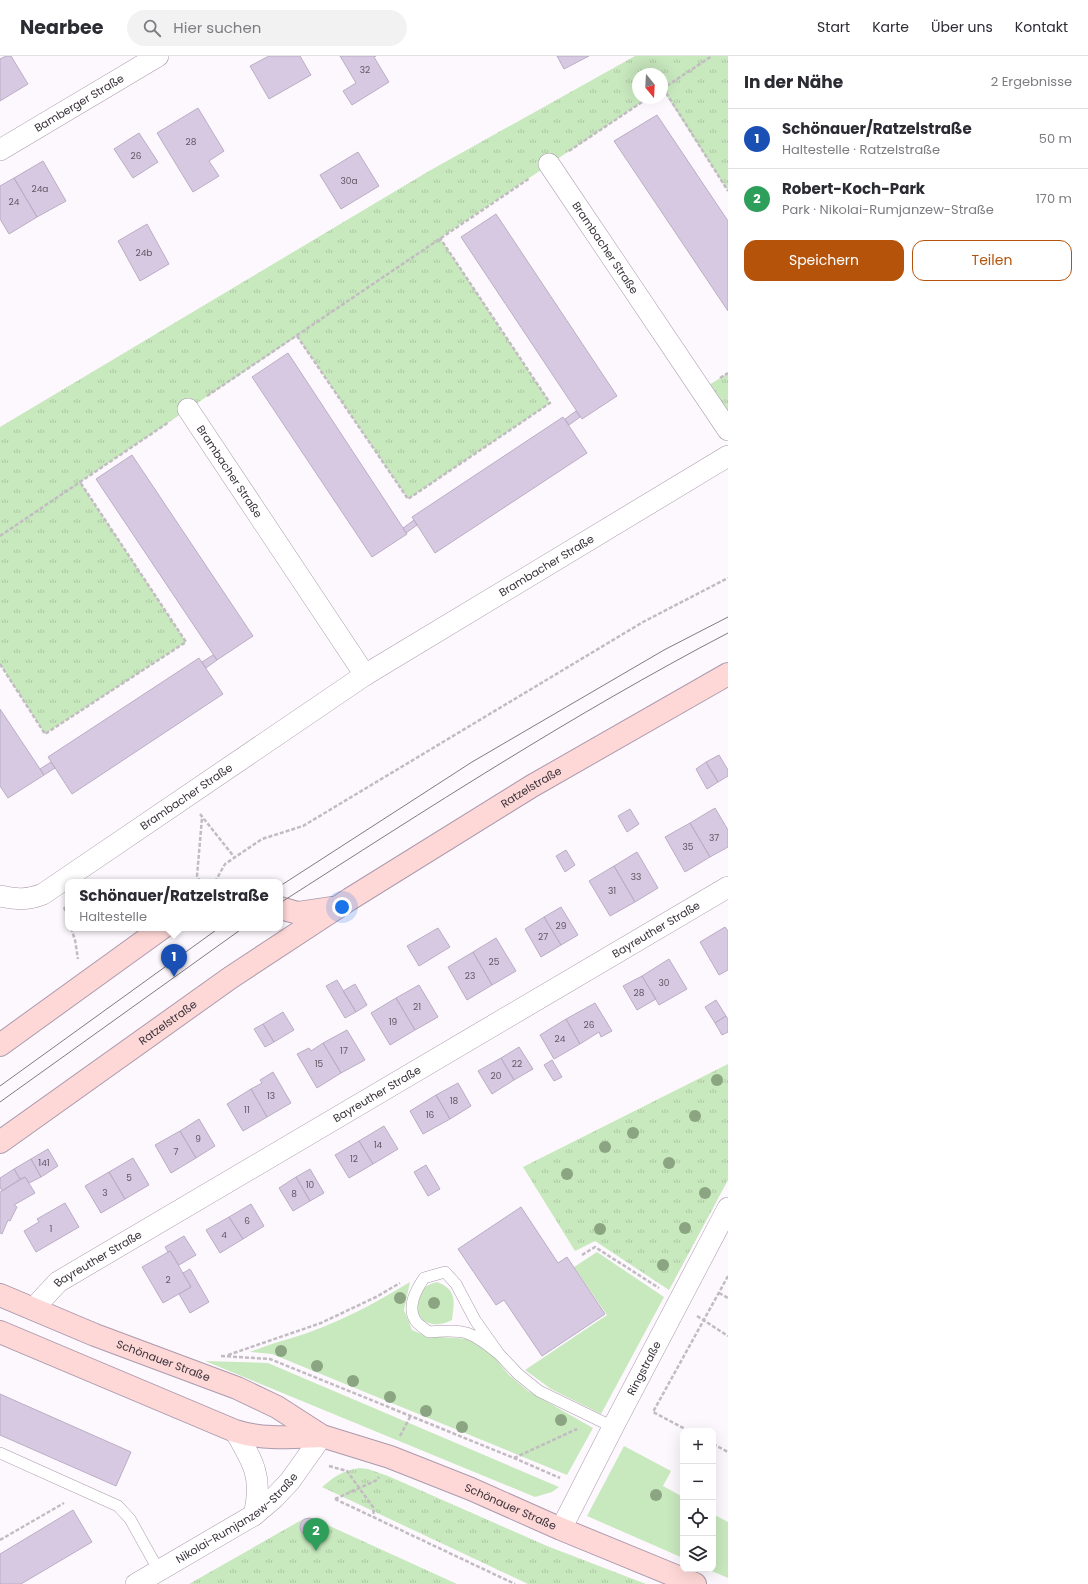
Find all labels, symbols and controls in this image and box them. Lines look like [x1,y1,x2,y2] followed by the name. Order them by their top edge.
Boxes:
[127,10,407,46] search box
[20,14,103,41] text: Nearbee
[141,17,163,39] icon: search
[173,17,261,38] text: Hier suchen
[817,17,850,37] text: Start
[872,17,909,37] text: Karte
[931,17,993,37] text: Über uns
[1015,17,1068,37] text: Kontakt
[360,64,370,76] house number: 32
[632,68,668,104] north arrow
[31,70,127,136] street label: Bamberger Straße
[744,70,843,94] text: In der Nähe
[991,72,1072,91] text: 2 Ergebnisse
[782,118,972,139] text: Schönauer/Ratzelstraße
[755,129,759,148] text: 1
[1039,129,1072,148] text: 50 m
[186,136,197,148] house number: 28
[782,140,940,159] text: Haltestelle · Ratzelstraße
[131,150,142,162] house number: 26
[340,175,358,187] house number: 30a
[782,178,925,199] text: Robert-Koch-Park
[32,183,48,195] house number: 24a
[753,189,761,208] text: 2
[1036,189,1072,208] text: 170 m
[9,196,20,208] house number: 24
[568,198,642,297] street label: Brambacher Straße
[782,200,994,219] text: Park · Nikolai-Rumjanzew-Straße
[744,240,904,281] button: Speichern
[912,240,1072,281] button: Teilen
[136,247,152,259] house number: 24b
[193,422,266,521] street label: Brambacher Straße
[496,531,597,600] street label: Brambacher Straße
[137,759,236,834] street label: Brambacher Straße
[498,763,565,812] street label: Ratzelstraße
[709,832,719,844] house number: 37
[683,841,694,853] house number: 35
[631,871,641,883] house number: 33
[65,879,283,931] popup
[79,885,269,906] text: Schönauer/Ratzelstraße
[608,885,616,897] house number: 31
[332,897,352,917] your location
[609,897,703,962] street label: Bayreuther Straße
[79,907,147,926] text: Haltestelle
[556,920,567,932] house number: 29
[538,931,548,943] house number: 27
[161,944,187,977] pin: 1
[489,956,500,968] house number: 25
[465,970,475,982] house number: 23
[659,977,670,989] house number: 30
[634,987,645,999] house number: 28
[135,996,200,1049] street label: Ratzelstraße
[413,1001,421,1013] house number: 21
[389,1016,398,1028] house number: 19
[584,1019,595,1031] house number: 26
[555,1033,566,1045] house number: 24
[340,1045,348,1057] house number: 17
[315,1058,324,1070] house number: 15
[512,1058,522,1070] house number: 22
[330,1062,424,1126] street label: Bayreuther Straße
[491,1070,502,1082] house number: 20
[267,1090,275,1102] house number: 13
[450,1095,459,1107] house number: 18
[244,1104,250,1116] house number: 11
[426,1109,435,1121] house number: 16
[195,1133,201,1145] house number: 9
[374,1139,383,1151] house number: 14
[174,1146,179,1158] house number: 7
[350,1153,358,1165] house number: 12
[38,1157,50,1169] house number: 141
[126,1172,132,1184] house number: 5
[306,1179,315,1191] house number: 10
[102,1187,108,1199] house number: 3
[291,1188,297,1200] house number: 8
[244,1215,250,1227] house number: 6
[50,1223,53,1235] house number: 1
[50,1226,145,1290] street label: Bayreuther Straße
[221,1229,227,1241] house number: 4
[165,1274,171,1286] house number: 2
[114,1336,213,1385] street label: Schönauer Straße
[623,1338,665,1398] street label: Ringstraße
[680,1428,716,1572] map controls
[680,1428,716,1464] button: +
[680,1464,716,1500] button: −
[173,1469,302,1567] street label: Nikolai-Rumjanzew-Straße
[462,1479,559,1534] street label: Schönauer Straße
[680,1500,716,1536] button: locate
[303,1518,329,1551] pin: 2
[680,1536,716,1572] button: layers

